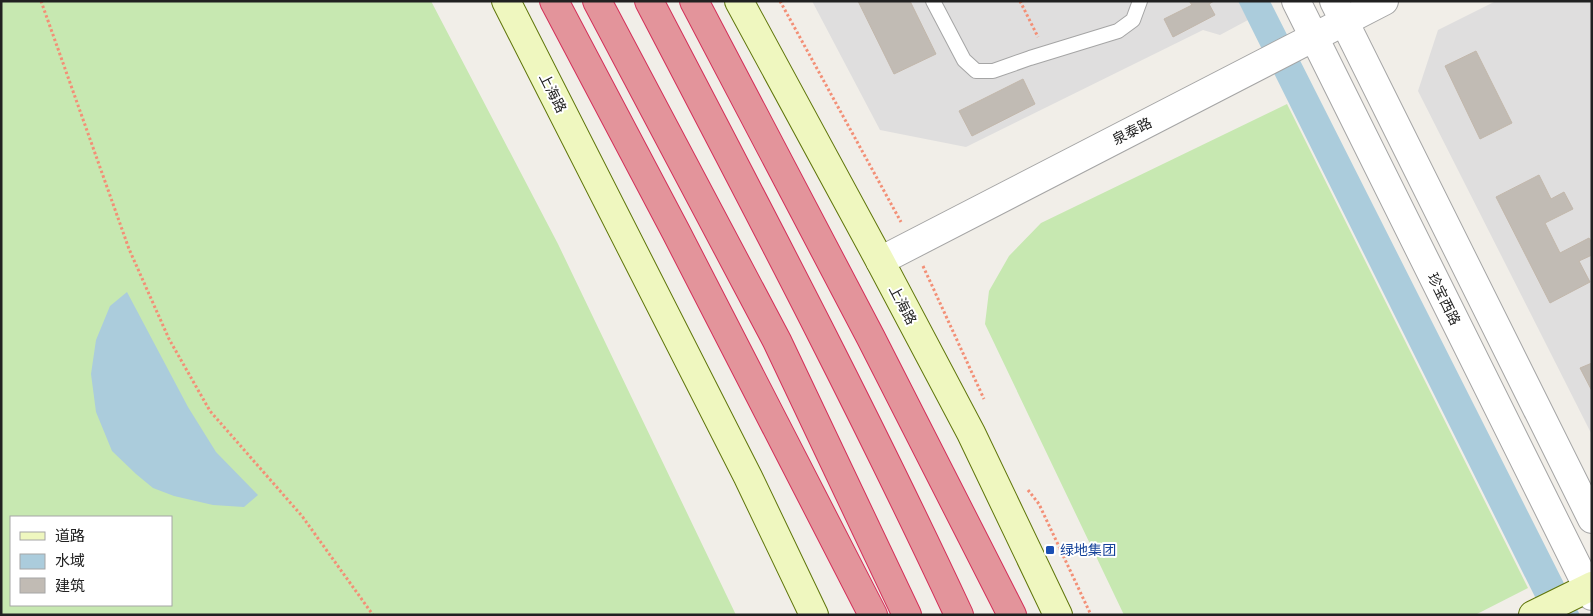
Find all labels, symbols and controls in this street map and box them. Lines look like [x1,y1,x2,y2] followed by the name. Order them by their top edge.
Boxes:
[535,70,571,116] street label: 上海路
[1109,113,1155,149] street label: 泉泰路
[1424,270,1464,328] street label: 珍宝西路
[885,282,921,328] street label: 上海路
[10,516,172,606] legend
[55,526,85,545] text: 道路
[1060,541,1116,559] place label: 绿地集团
[1044,544,1056,556] marker: 绿地集团
[55,551,85,570] text: 水域
[55,576,85,595] text: 建筑

